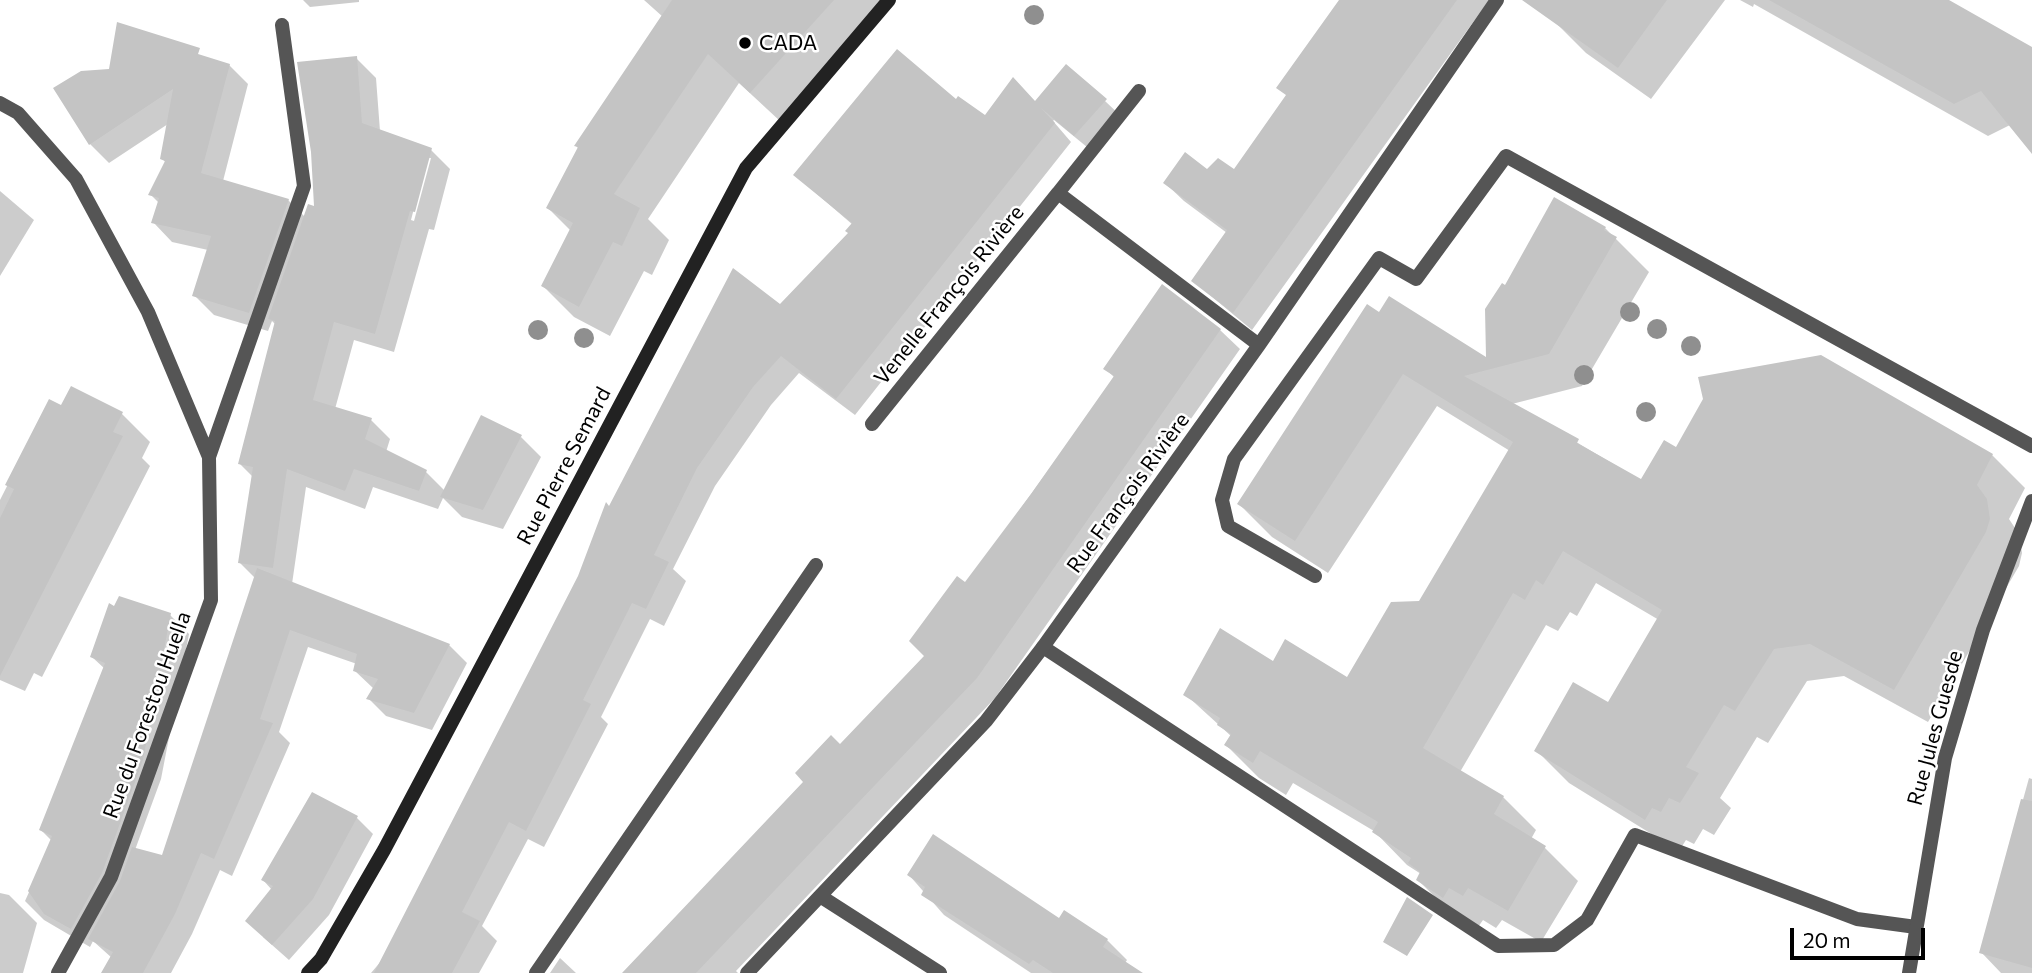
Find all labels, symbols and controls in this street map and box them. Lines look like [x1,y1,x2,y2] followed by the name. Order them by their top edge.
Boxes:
[759,30,817,56] place label: CADA
[737,35,753,51] marker: CADA
[869,200,1029,390] street label: Venelle François Rivière
[512,383,616,549] street label: Rue Pierre Semard
[1062,408,1194,578] street label: Rue François Rivière
[98,608,196,822] street label: Rue du Forestou Huella
[1902,648,1968,808] street label: Rue Jules Guesde
[1794,914,1929,958] scale bar
[1803,927,1851,952] text: 20 m

